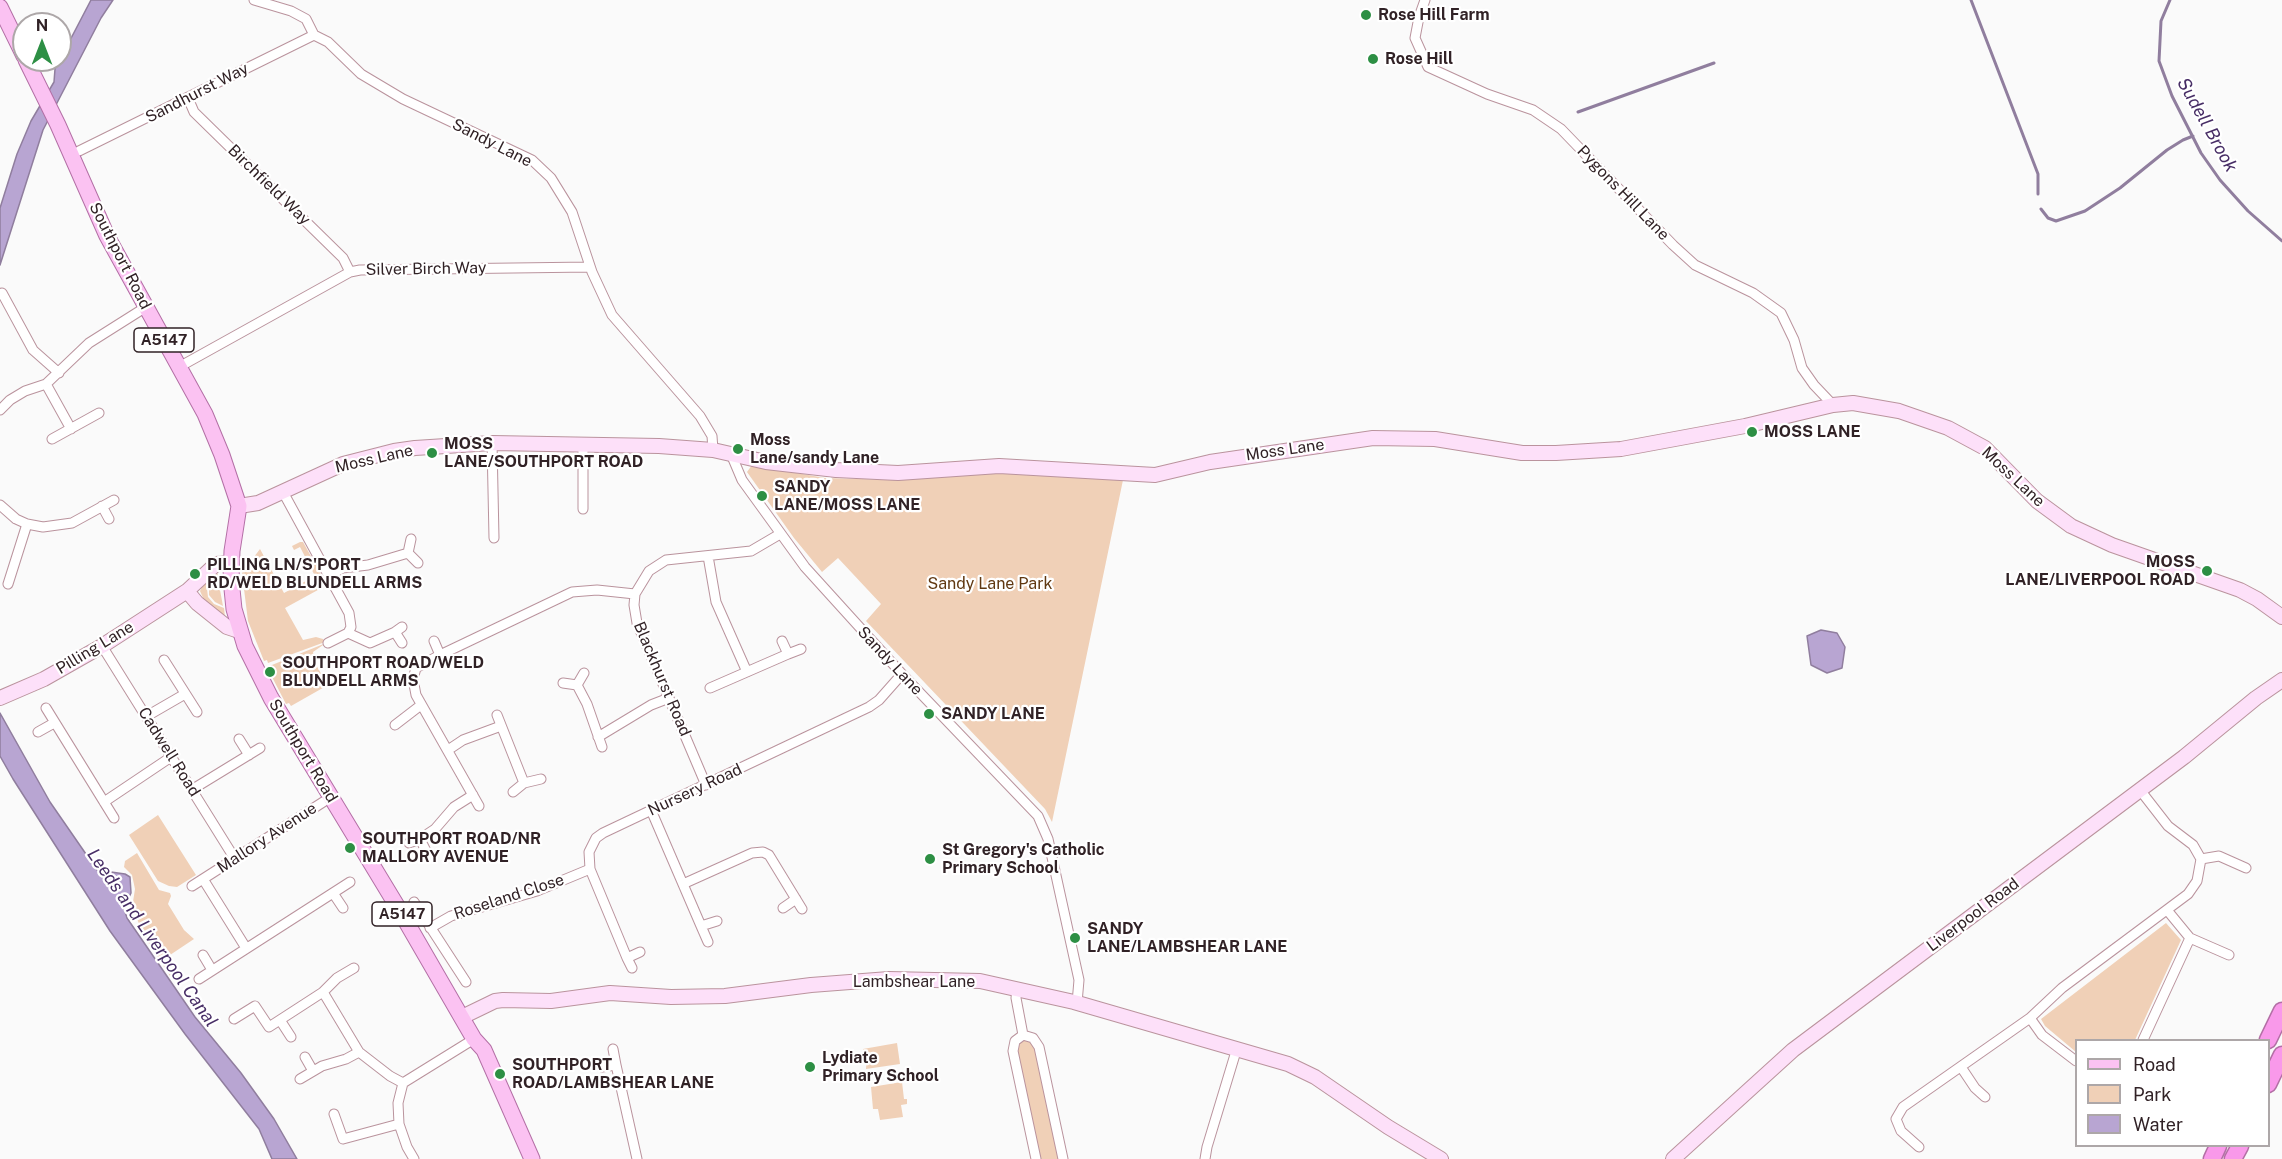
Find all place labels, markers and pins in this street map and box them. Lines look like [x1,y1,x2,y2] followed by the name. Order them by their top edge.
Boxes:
[1378,5,1489,25] place label: Rose Hill Farm
[1359,8,1373,22] marker: Rose Hill Farm
[1385,49,1453,69] place label: Rose Hill
[1366,52,1380,66] marker: Rose Hill
[1764,422,1861,442] place label: MOSS LANE
[1745,425,1759,439] marker: MOSS LANE
[750,430,879,468] place label: Moss Lane/sandy Lane
[444,434,643,472] place label: MOSS LANE/SOUTHPORT ROAD
[731,442,745,456] marker: Moss Lane/sandy Lane
[425,446,439,460] marker: MOSS LANE/SOUTHPORT ROAD
[774,477,920,515] place label: SANDY LANE/MOSS LANE
[755,489,769,503] marker: SANDY LANE/MOSS LANE
[2005,552,2195,590] place label: MOSS LANE/LIVERPOOL ROAD
[207,555,422,593] place label: PILLING LN/S'PORT RD/WELD BLUNDELL ARMS
[2200,564,2214,578] marker: MOSS LANE/LIVERPOOL ROAD
[188,567,202,581] marker: PILLING LN/S'PORT RD/WELD BLUNDELL ARMS
[282,653,484,691] place label: SOUTHPORT ROAD/WELD BLUNDELL ARMS
[263,665,277,679] marker: SOUTHPORT ROAD/WELD BLUNDELL ARMS
[941,704,1045,724] place label: SANDY LANE
[922,707,936,721] marker: SANDY LANE
[362,829,541,867] place label: SOUTHPORT ROAD/NR MALLORY AVENUE
[942,840,1105,878] place label: St Gregory's Catholic Primary School
[343,841,357,855] marker: SOUTHPORT ROAD/NR MALLORY AVENUE
[923,852,937,866] marker: St Gregory's Catholic Primary School
[1087,919,1287,957] place label: SANDY LANE/LAMBSHEAR LANE
[1068,931,1082,945] marker: SANDY LANE/LAMBSHEAR LANE
[822,1048,939,1086] place label: Lydiate Primary School
[512,1055,714,1093] place label: SOUTHPORT ROAD/LAMBSHEAR LANE
[803,1060,817,1074] marker: Lydiate Primary School
[493,1067,507,1081] marker: SOUTHPORT ROAD/LAMBSHEAR LANE

